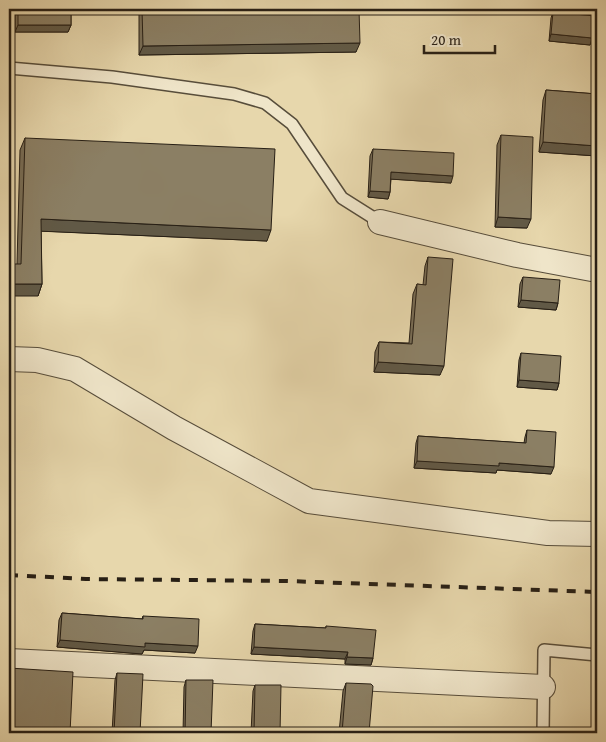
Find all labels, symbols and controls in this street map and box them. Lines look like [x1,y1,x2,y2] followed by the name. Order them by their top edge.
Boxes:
[424,22,495,54] scale bar
[431,29,462,50] text: 20 m

